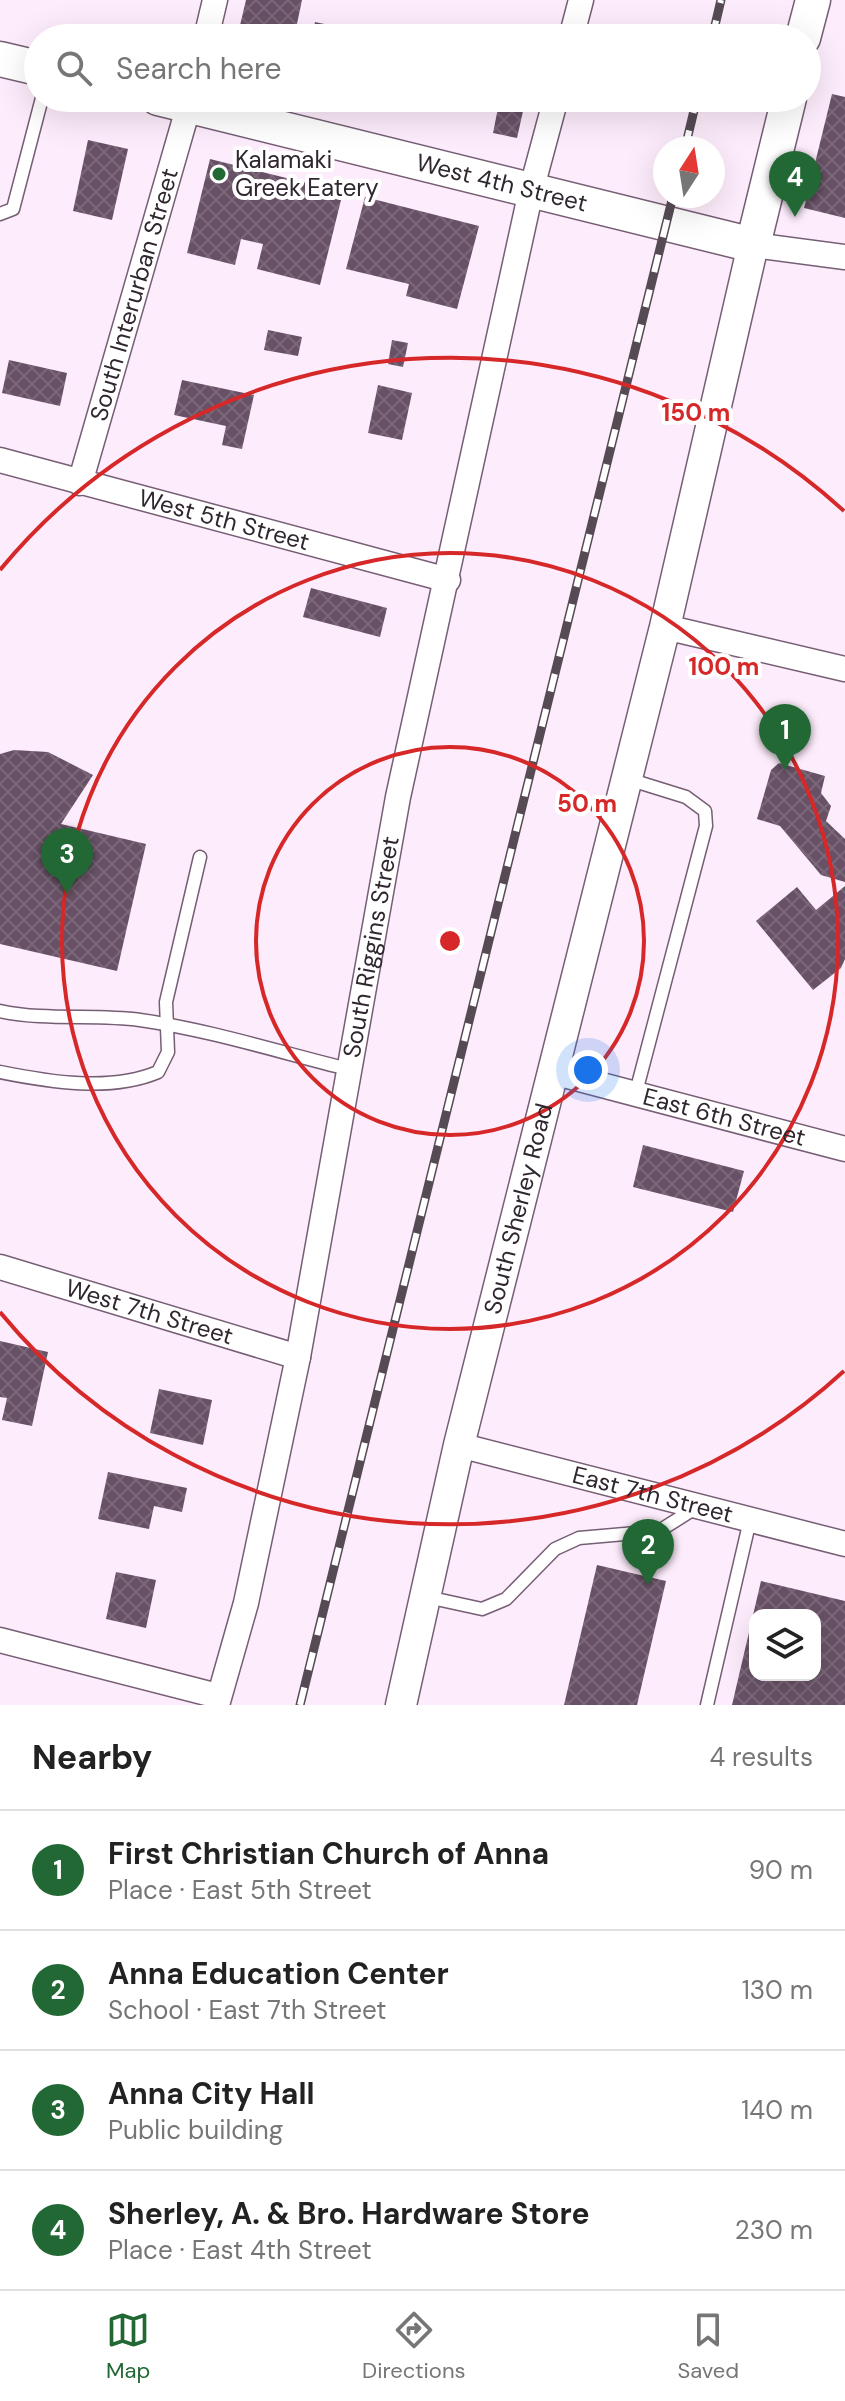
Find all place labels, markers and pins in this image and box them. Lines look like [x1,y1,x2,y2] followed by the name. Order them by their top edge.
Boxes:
[235,144,379,203] place label: Kalamaki Greek Eatery
[769,151,821,217] pin: 4
[210,165,228,183] marker: Kalamaki Greek Eatery
[759,704,811,770] pin: 1
[41,828,93,894] pin: 3
[436,927,464,955] centre of rings
[622,1519,674,1585] pin: 2

